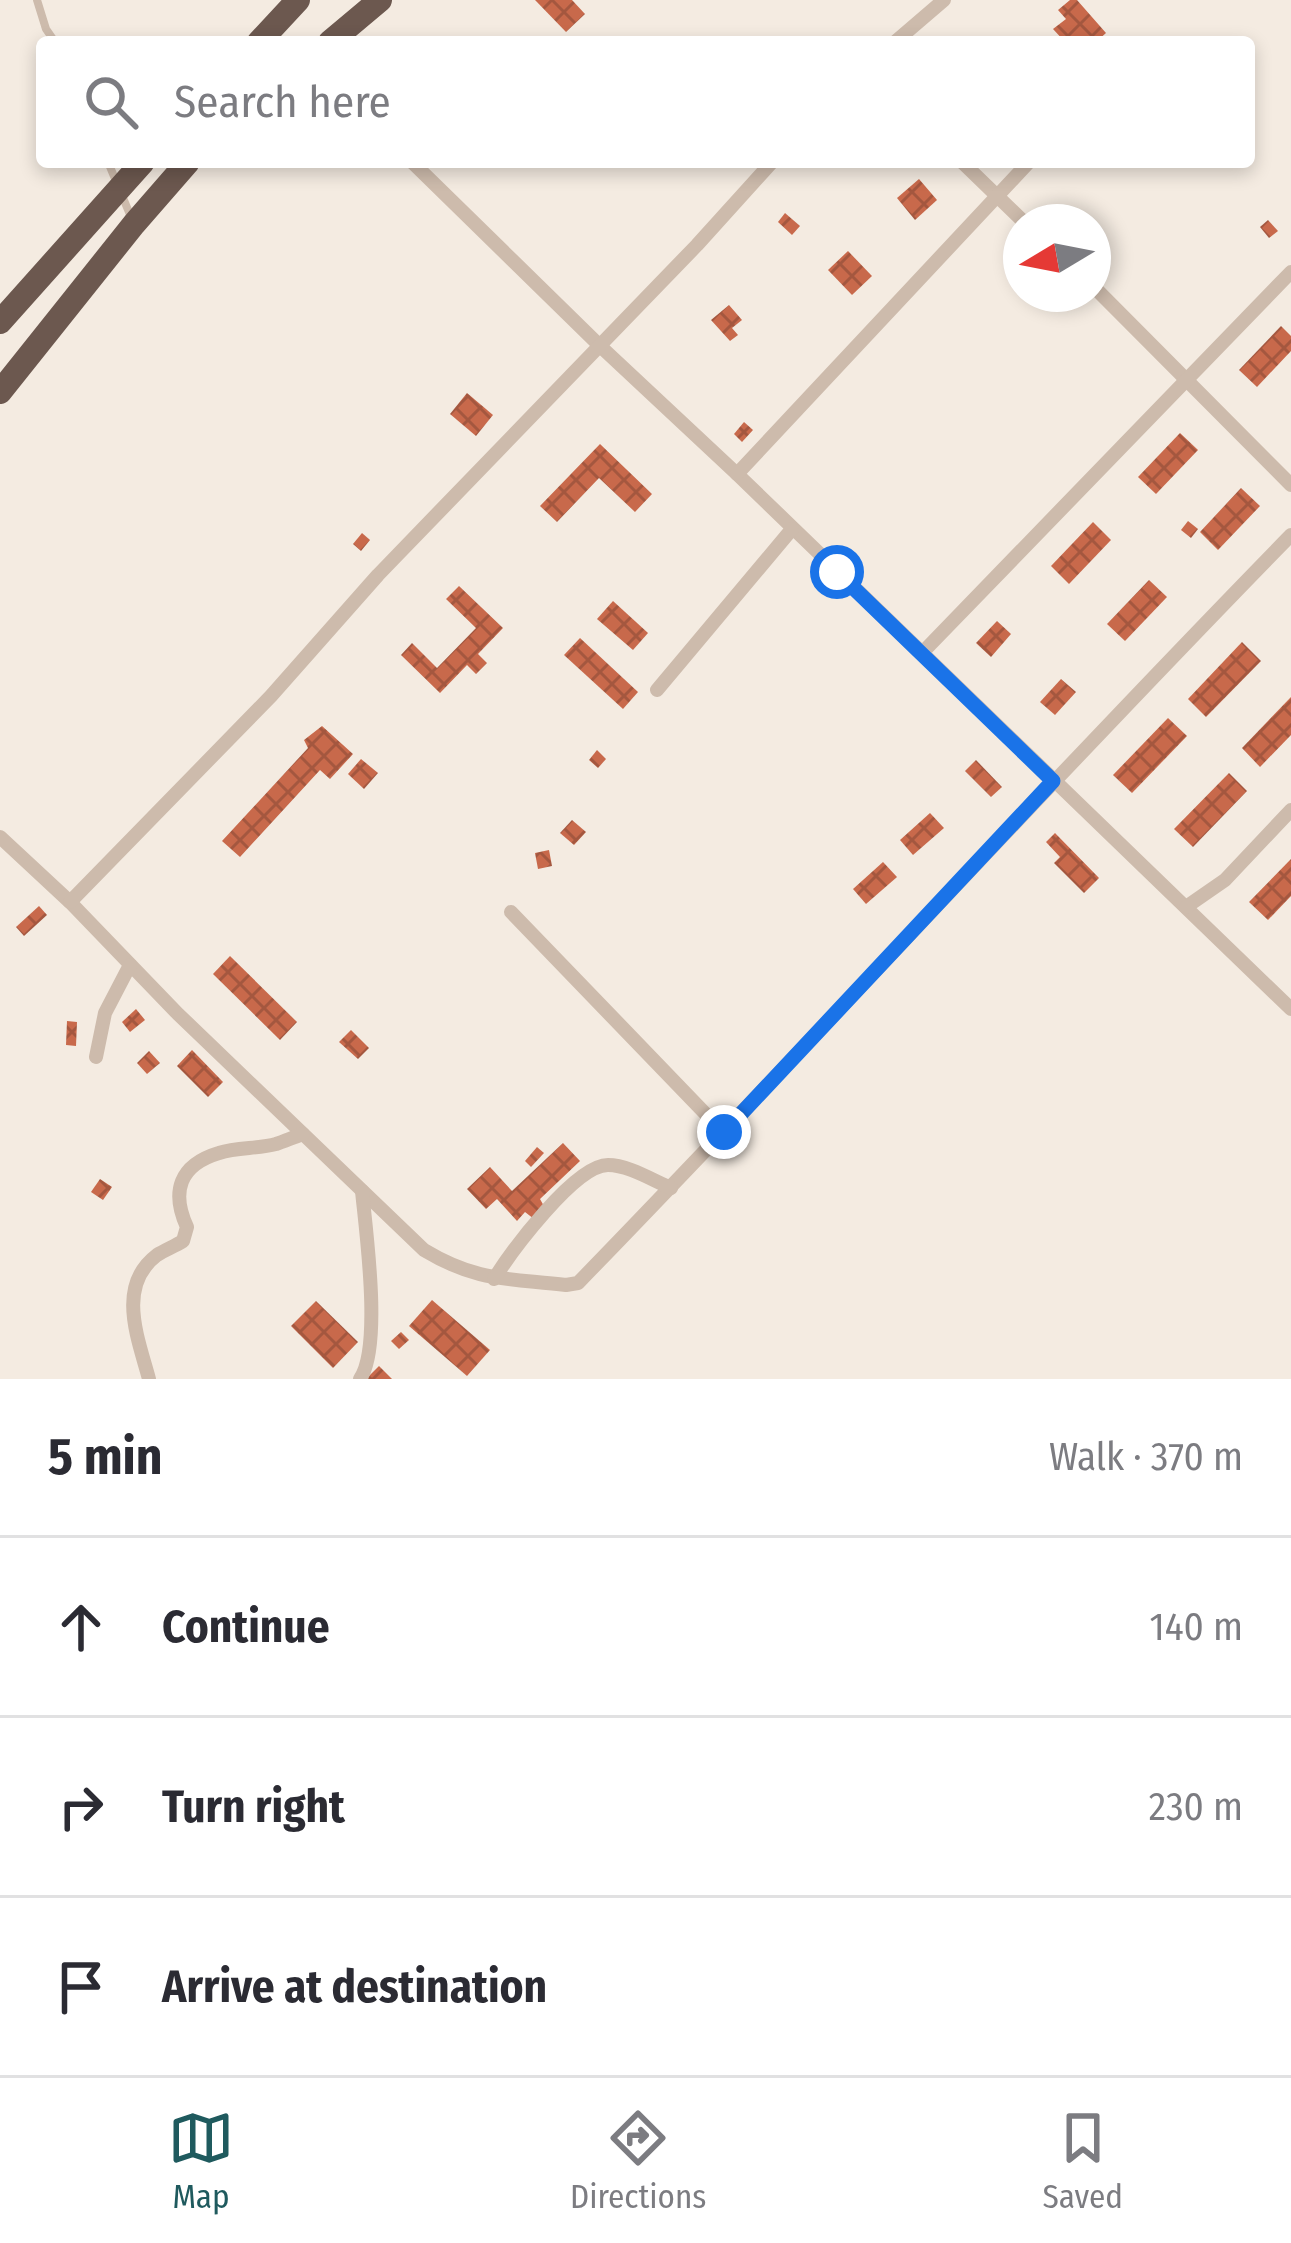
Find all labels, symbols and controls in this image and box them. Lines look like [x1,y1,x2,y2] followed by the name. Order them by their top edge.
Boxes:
[36,36,1255,168] search box
[78,69,144,135] icon: search
[174,75,391,129] text: Search here
[1003,204,1111,312] north arrow
[810,545,864,599] route start
[697,1105,751,1159] route end
[48,1426,163,1488] text: 5 min
[1049,1434,1243,1480] text: Walk · 370 m
[48,1594,114,1660] icon: ahead
[162,1600,330,1654] text: Continue
[1149,1604,1243,1650] text: 140 m
[48,1774,114,1840] icon: right
[162,1780,345,1834] text: Turn right
[1149,1784,1243,1830] text: 230 m
[48,1954,114,2020] icon: arrive
[162,1960,547,2014] text: Arrive at destination
[168,2105,234,2217] tab: Map
[570,2105,706,2217] tab: Directions
[1042,2105,1123,2217] tab: Saved

